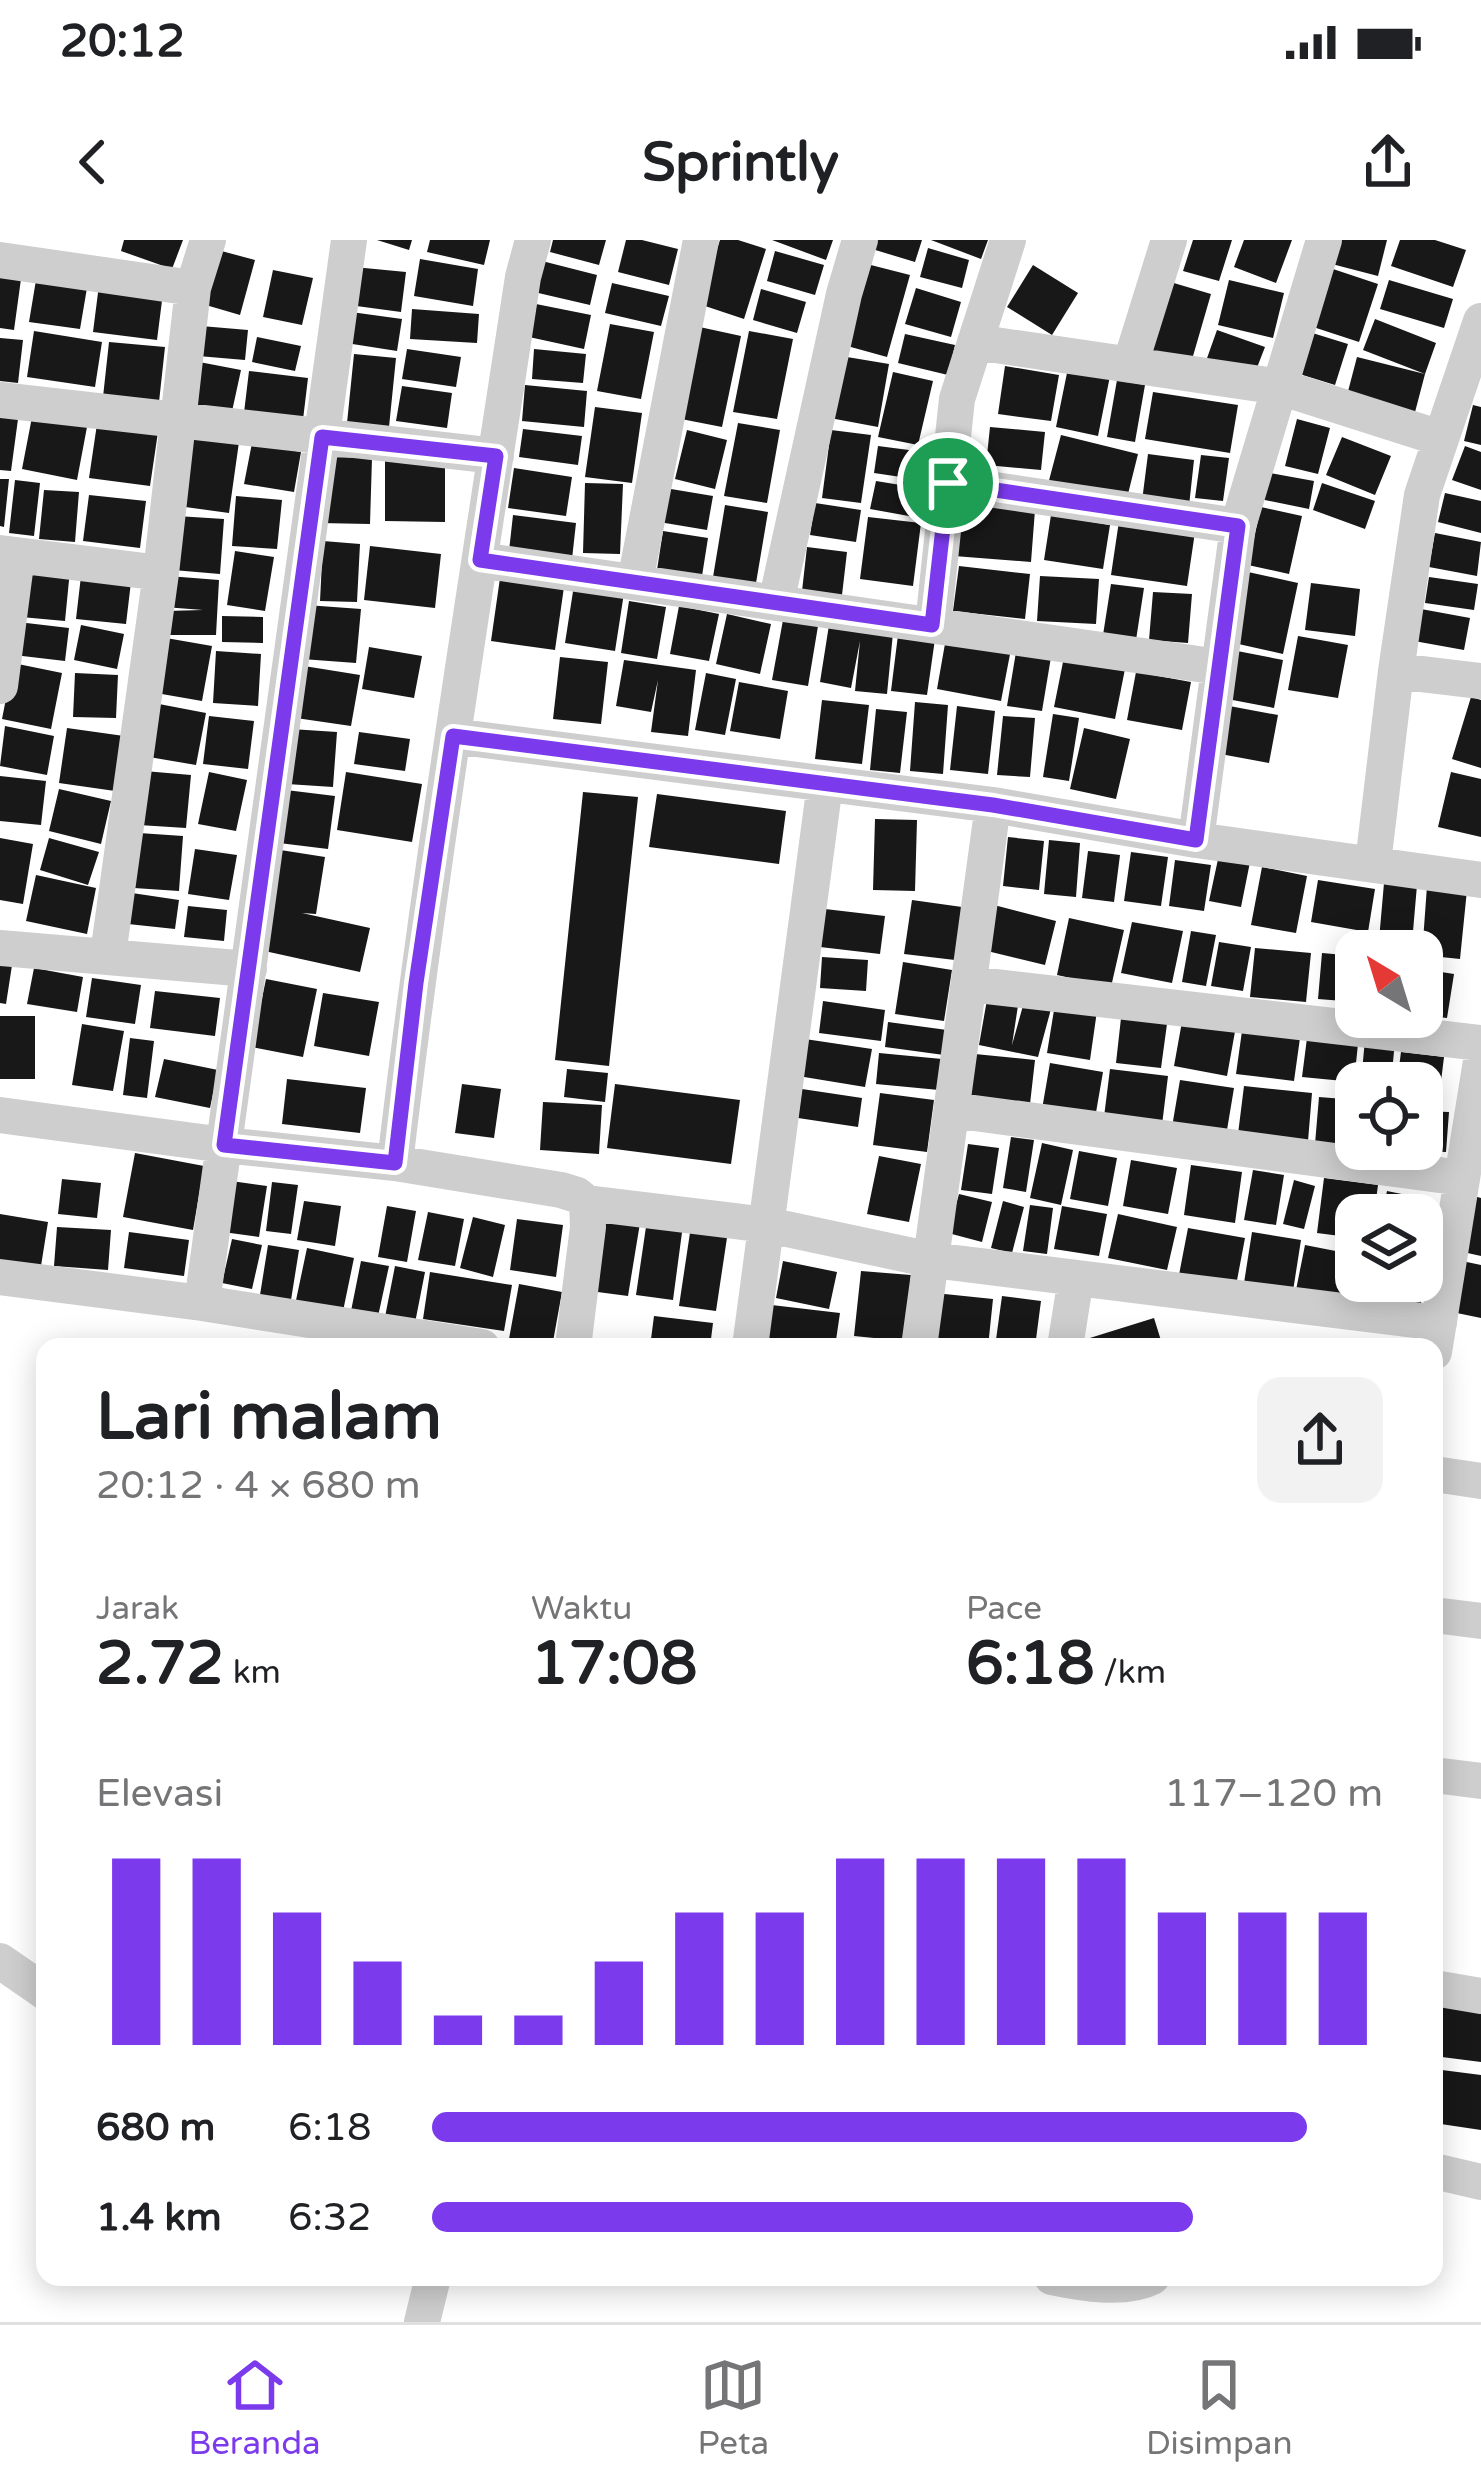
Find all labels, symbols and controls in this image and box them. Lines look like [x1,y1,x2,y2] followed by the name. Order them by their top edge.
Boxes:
[60,15,185,69] text: 20:12
[60,129,126,195] icon: back
[1355,129,1421,195] icon: share
[642,130,839,195] text: Sprintly
[897,432,999,534] pin
[915,450,981,516] icon: arrive
[1335,930,1443,1038] north arrow
[1335,930,1443,1302] map controls
[1335,1062,1443,1170] button: locate
[1335,1194,1443,1302] button: layers
[96,1377,442,1457] text: Lari malam
[1257,1377,1383,1503] button: share
[96,1462,421,1509] text: 20:12 · 4 × 680 m
[96,1589,179,1628] text: Jarak
[531,1589,632,1628] text: Waktu
[966,1589,1042,1628] text: Pace
[96,1628,224,1700] text: 2.72
[531,1628,697,1700] text: 17:08
[966,1628,1095,1700] text: 6:18
[224,1653,281,1692] text: km
[1095,1653,1166,1692] text: /km
[96,1770,223,1817] text: Elevasi
[1164,1770,1383,1817] text: 117–120 m
[96,2104,215,2151] text: 680 m
[288,2104,372,2151] text: 6:18
[96,2194,222,2241] text: 1.4 km
[288,2194,372,2241] text: 6:32
[188,2352,321,2463] tab: Beranda
[698,2352,769,2463] tab: Peta
[1146,2352,1293,2463] tab: Disimpan

